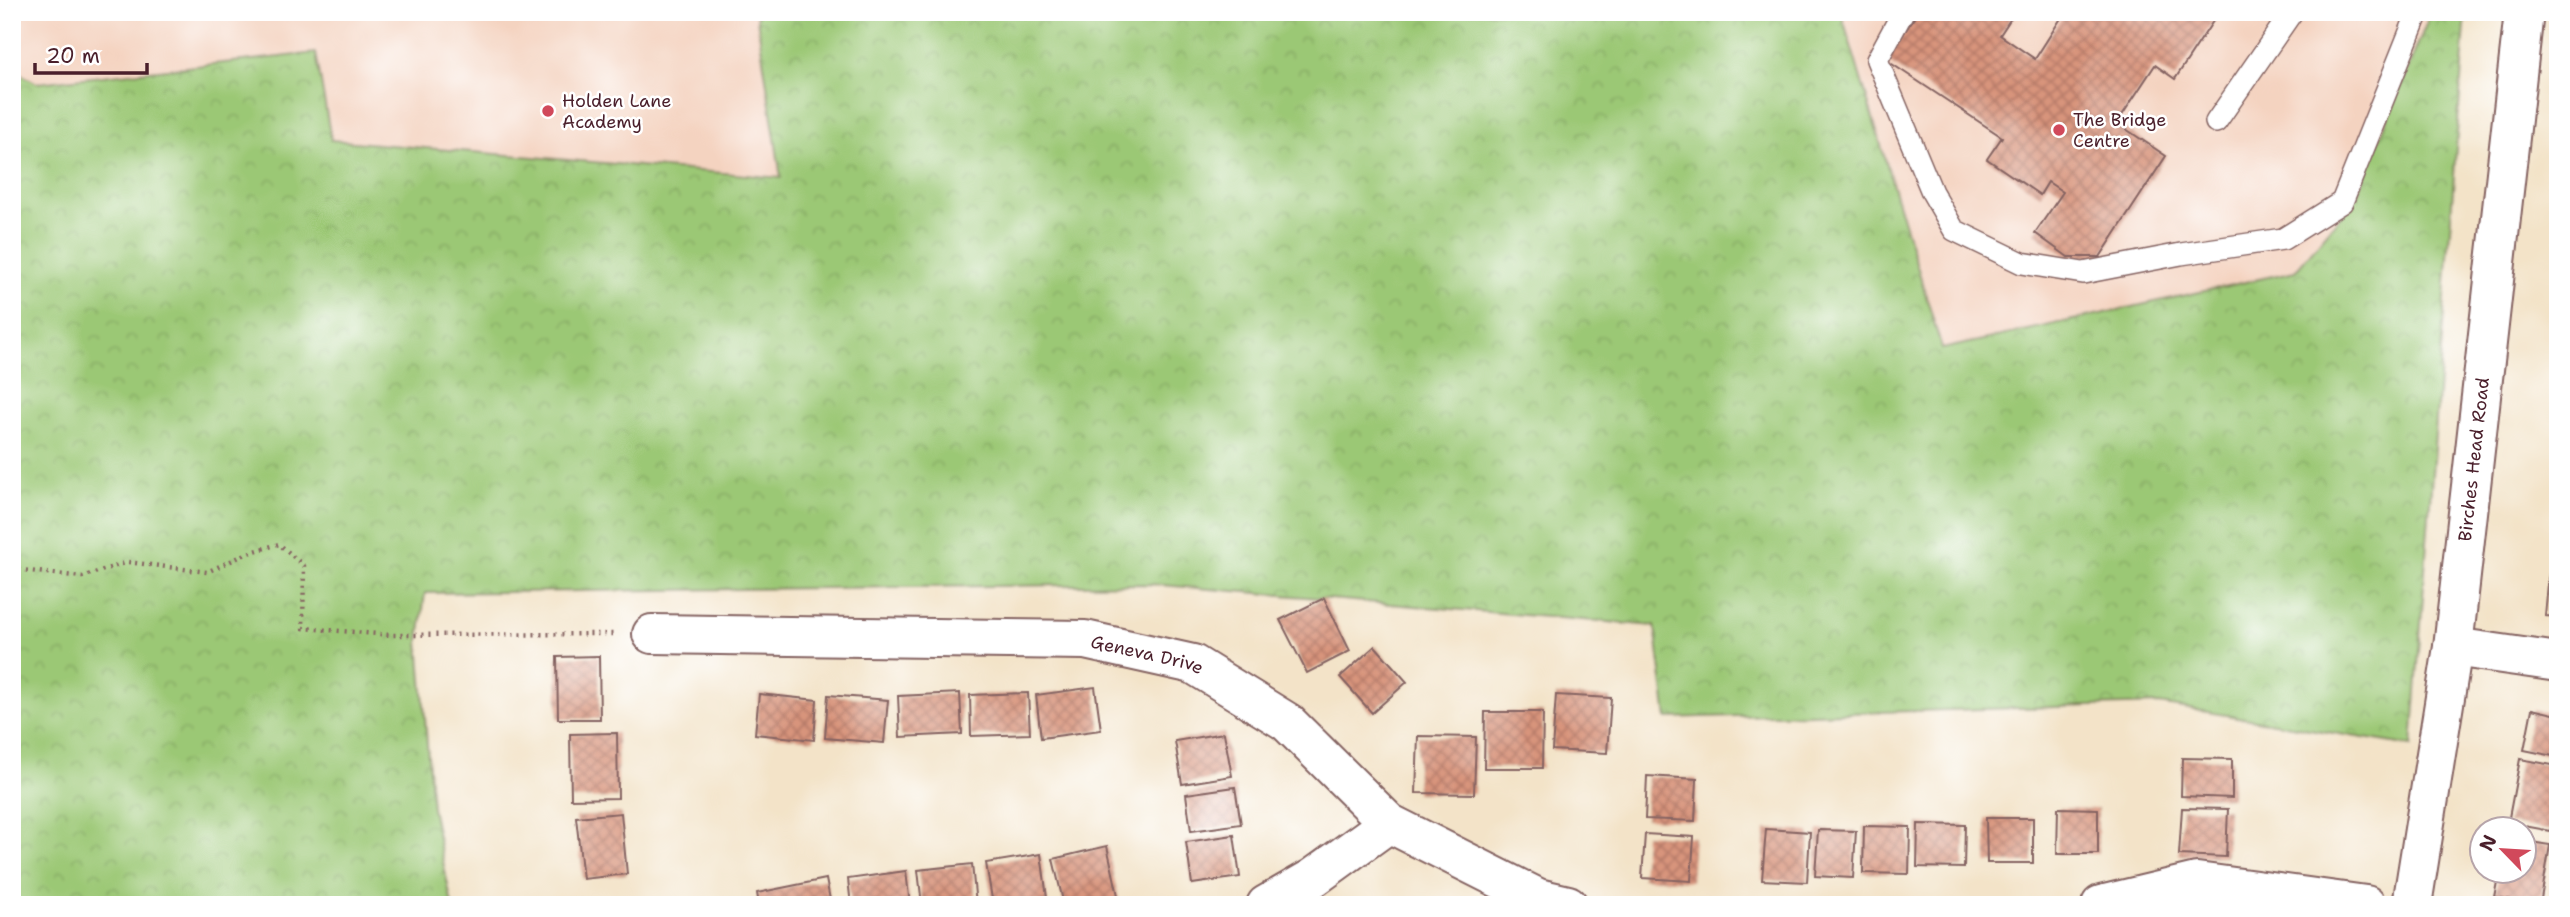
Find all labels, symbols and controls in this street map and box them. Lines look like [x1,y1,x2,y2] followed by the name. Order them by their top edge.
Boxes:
[35,32,147,76] scale bar
[46,42,100,70] text: 20 m
[562,89,671,134] place label: Holden Lane Academy
[540,103,556,119] marker: Holden Lane Academy
[2073,108,2166,153] place label: The Bridge Centre
[2051,122,2067,138] marker: The Bridge Centre
[2453,376,2495,543] street label: Birches Head Road
[1089,630,1209,680] street label: Geneva Drive
[2468,816,2538,886] north arrow
[2474,831,2503,855] text: N

